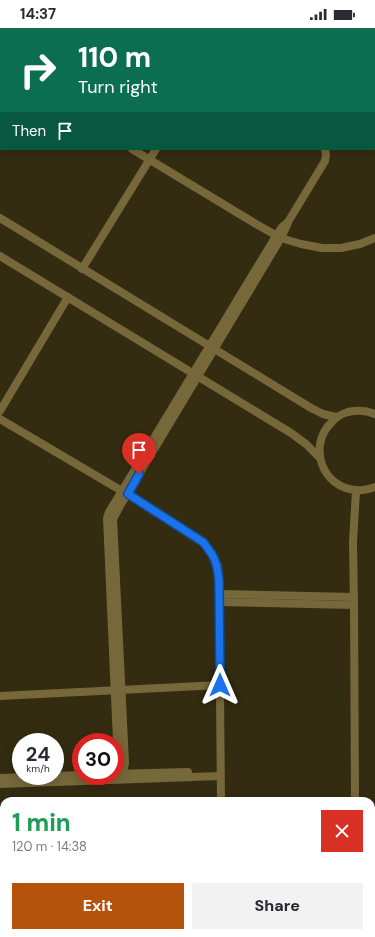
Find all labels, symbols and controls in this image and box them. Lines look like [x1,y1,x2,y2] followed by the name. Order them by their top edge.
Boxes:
[20,4,56,24] text: 14:37
[78,39,151,76] text: 110 m
[12,44,64,96] icon: right
[78,75,158,99] text: Turn right
[54,120,76,142] icon: arrive
[12,121,46,141] text: Then
[122,433,156,474] pin
[128,439,150,461] icon: arrive
[199,664,241,706] position arrow
[72,733,124,785] speed limit sign: 30
[26,741,50,767] text: 24
[26,762,50,775] text: km/h
[12,807,71,838] text: 1 min
[321,810,363,852] button: close
[12,838,87,855] text: 120 m · 14:38
[12,883,184,929] button: Exit
[192,883,363,929] button: Share

